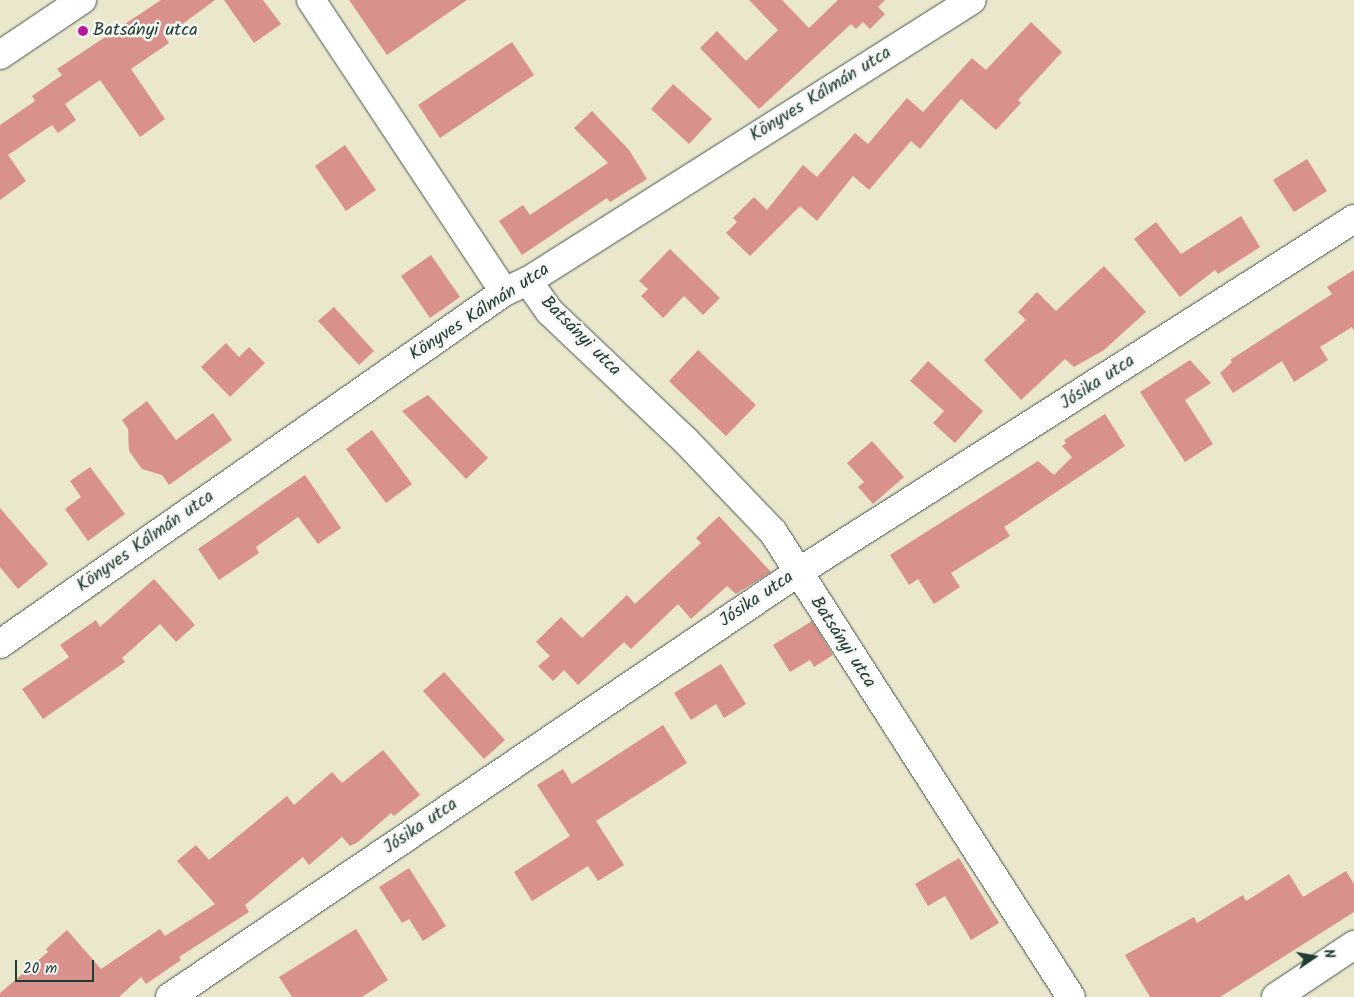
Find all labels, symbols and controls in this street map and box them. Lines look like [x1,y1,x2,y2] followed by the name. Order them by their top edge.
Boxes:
[93,20,198,42] place label: Batsányi utca
[77,25,89,37] marker: Batsányi utca
[746,43,896,147] street label: Könyves Kálmán utca
[406,260,554,366] street label: Könyves Kálmán utca
[535,292,625,382] street label: Batsányi utca
[1057,351,1139,415] street label: Jósika utca
[73,487,219,597] street label: Könyves Kálmán utca
[716,567,798,633] street label: Jósika utca
[804,593,880,693] street label: Batsányi utca
[380,794,462,860] street label: Jósika utca
[1289,932,1339,982] north arrow
[1317,947,1340,960] text: N
[18,950,96,982] scale bar
[23,957,57,981] text: 20 m

